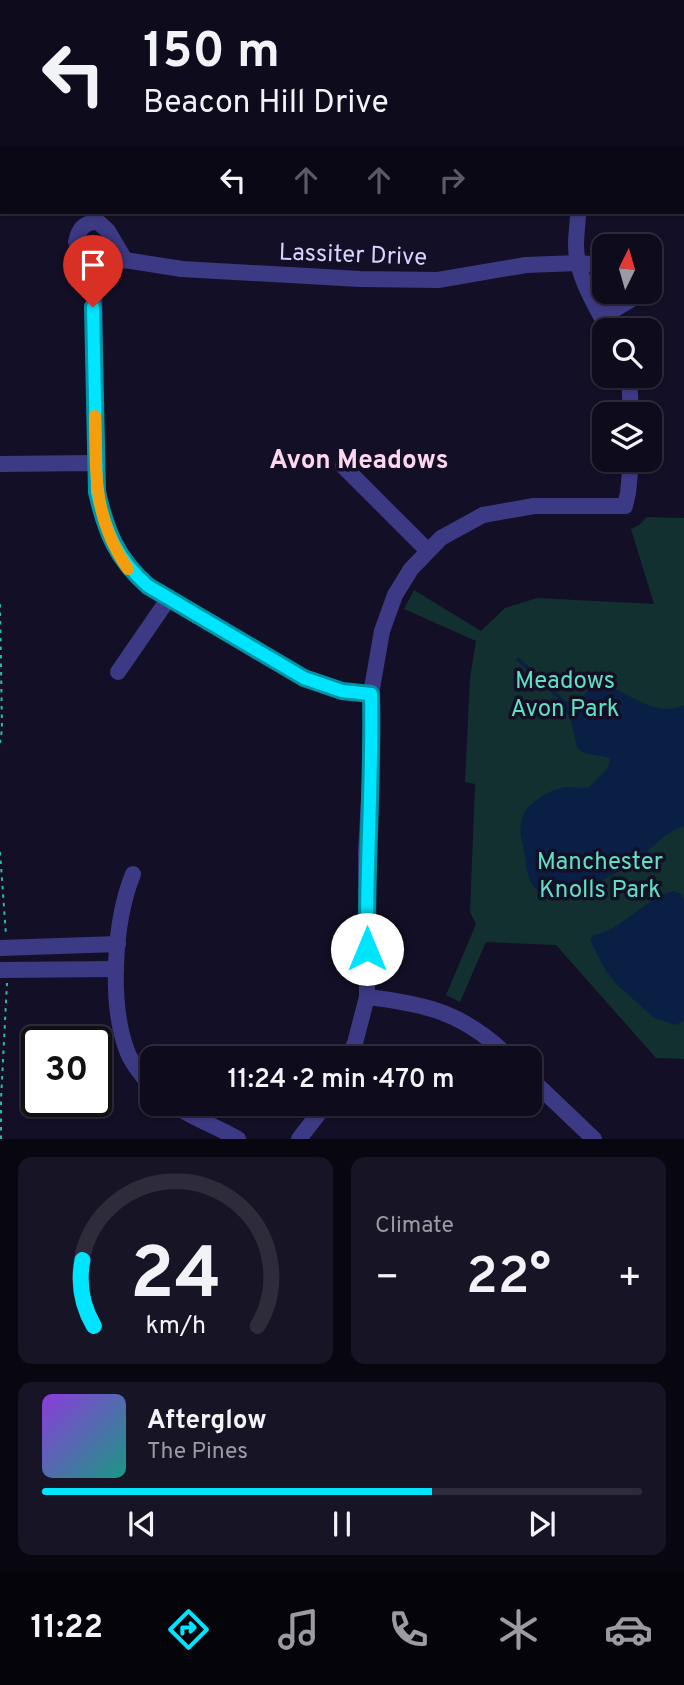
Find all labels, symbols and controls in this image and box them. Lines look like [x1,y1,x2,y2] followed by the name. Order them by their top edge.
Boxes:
[143,23,280,85] text: 150 m
[28,28,119,119] icon: left
[143,84,389,124] text: Beacon Hill Drive
[214,161,252,199] icon: left
[287,161,325,199] icon: ahead
[360,161,398,199] icon: ahead
[433,161,471,199] icon: right
[592,234,662,304] north arrow
[592,234,662,472] map controls
[63,235,123,307] pin
[278,238,428,274] street label: Lassiter Drive
[74,246,112,284] icon: arrive
[592,318,662,388] button: search
[592,402,662,472] button: layers
[269,445,449,478] district label: Avon Meadows
[510,667,620,725] park label: Meadows Avon Park
[537,848,663,906] park label: Manchester Knolls Park
[330,912,404,986] position arrow
[21,1026,112,1117] speed limit sign: 30
[227,1064,455,1097] text: 11:24 · 2 min · 470 m
[375,1212,454,1241] text: Climate
[130,1233,221,1325] text: 24
[466,1246,551,1312] text: 22°
[375,1255,400,1304] text: −
[617,1255,642,1304] text: +
[145,1311,206,1343] text: km/h
[147,1405,267,1438] text: Afterglow
[147,1438,248,1467] text: The Pines
[123,1505,161,1543] icon: previous
[323,1505,361,1543] icon: pause
[523,1505,561,1543] icon: next
[164,1605,213,1654] icon: directions
[274,1605,323,1654] icon: music
[384,1605,433,1654] icon: phone
[494,1605,543,1654] icon: climate
[604,1605,653,1654] icon: car
[31,1609,103,1649] text: 11:22

